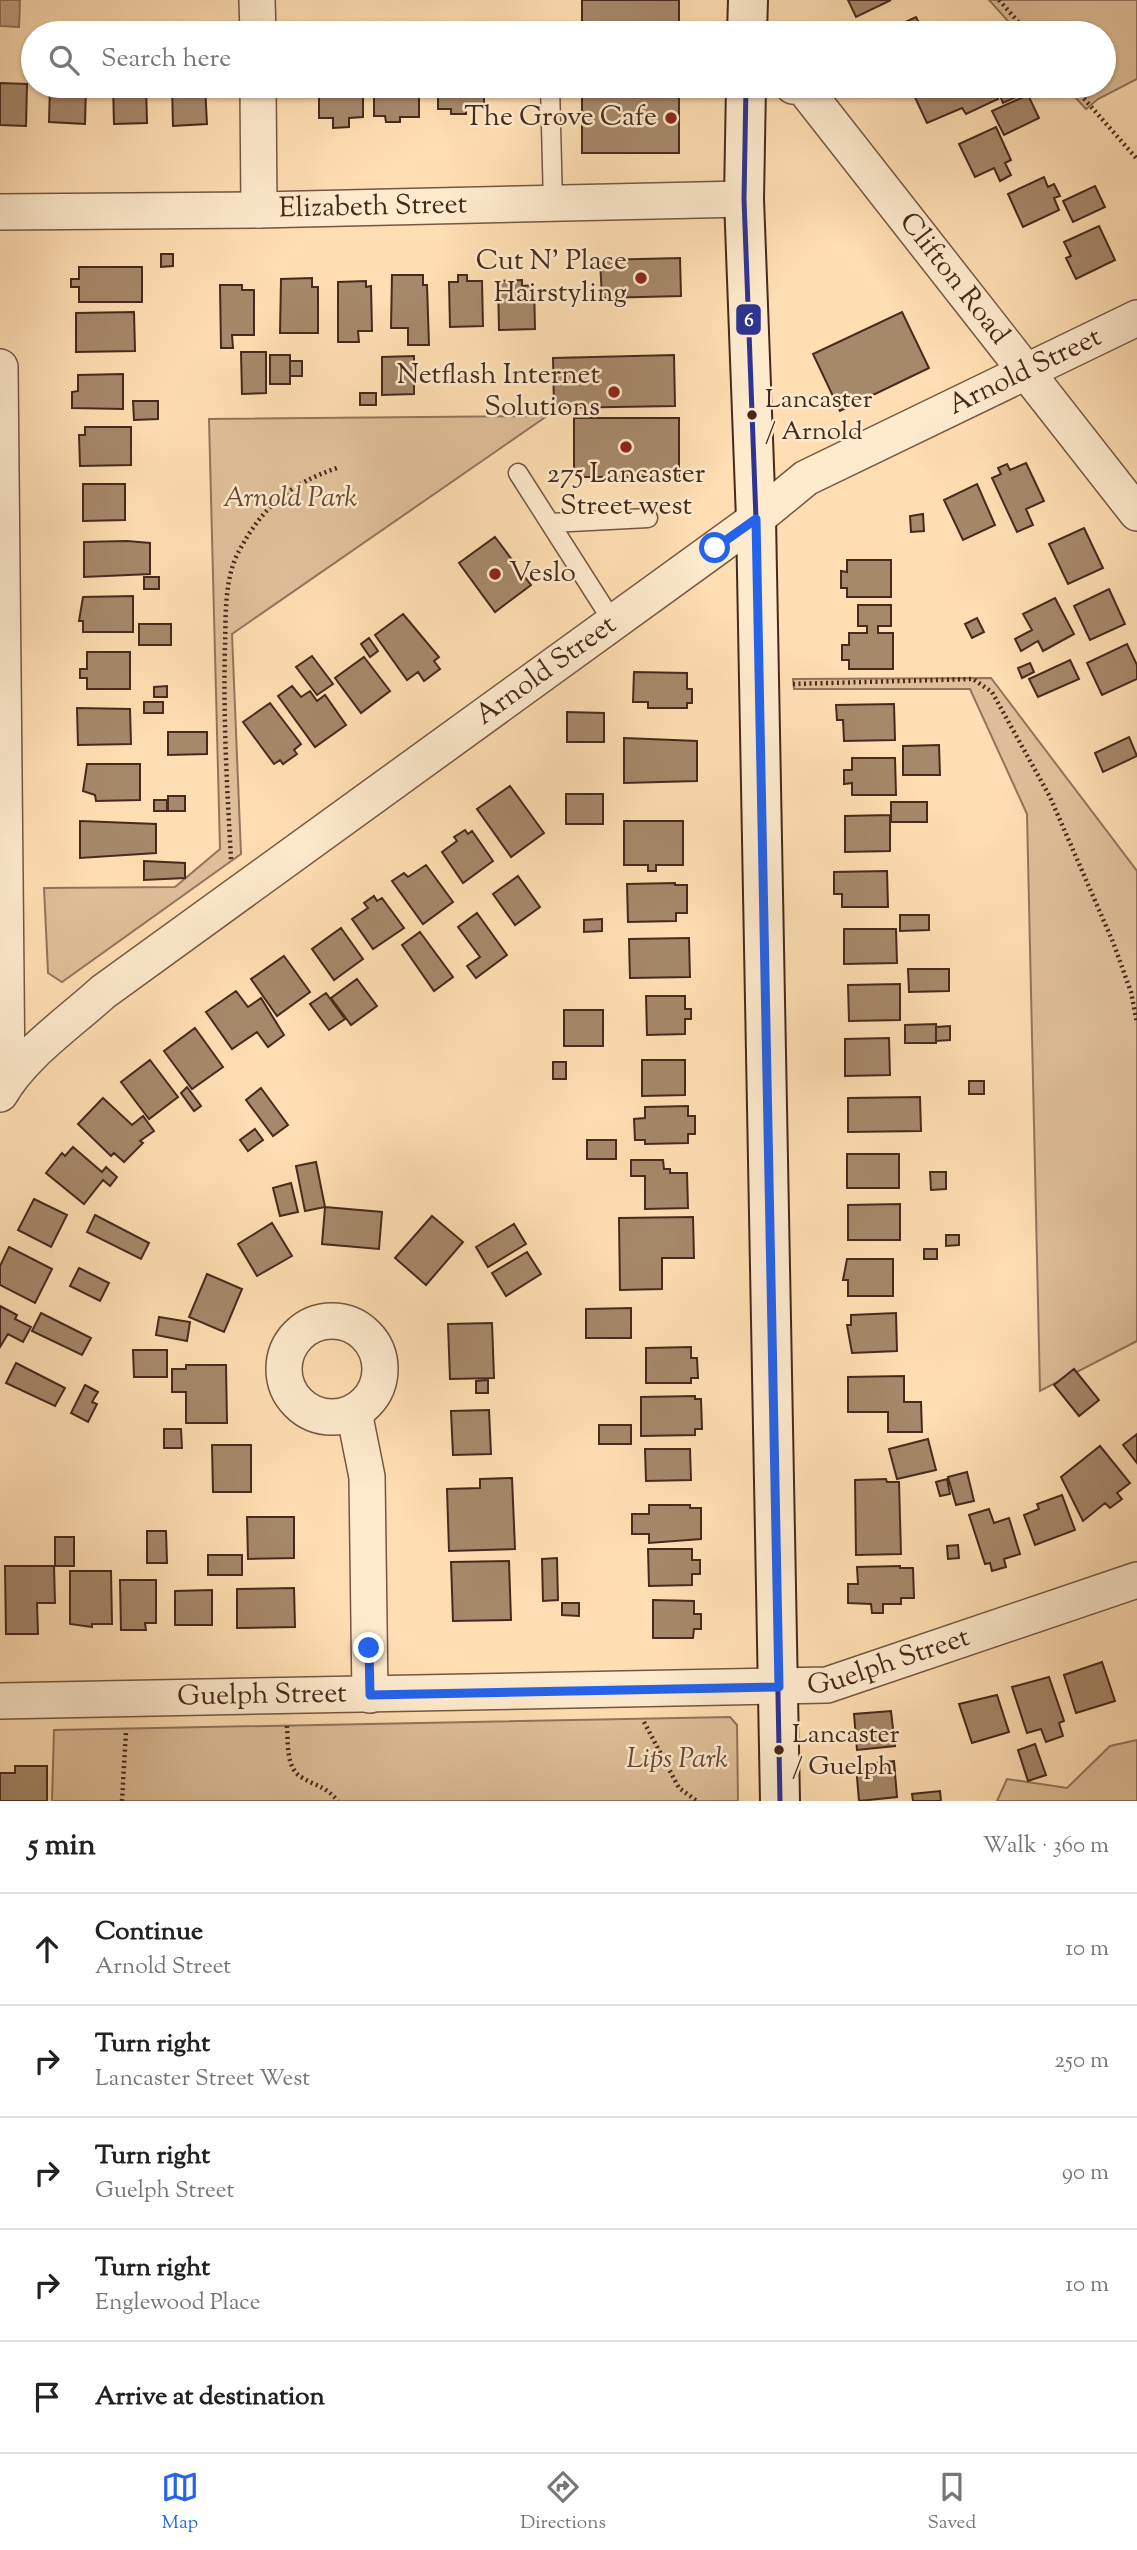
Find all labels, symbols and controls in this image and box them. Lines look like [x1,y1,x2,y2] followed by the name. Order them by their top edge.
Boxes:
[21,21,1116,98] search box
[45,41,83,79] icon: search
[101,41,231,78] text: Search here
[464,98,657,138] place label: The Grove Cafe
[663,110,679,126] marker: The Grove Cafe
[278,185,468,230] street label: Elizabeth Street
[889,204,1018,354] street label: Clifton Road
[476,242,627,314] place label: Cut N' Place Hairstyling
[633,270,649,286] marker: Cut N' Place Hairstyling
[735,303,762,336] line badge: 6
[744,308,754,335] text: 6
[942,318,1109,426] street label: Arnold Street
[397,356,600,428] place label: Netflash Internet Solutions
[765,382,873,451] place label: Lancaster / Arnold
[606,384,622,400] marker: Netflash Internet Solutions
[745,408,759,422] marker: Lancaster / Arnold
[618,439,634,455] marker: 275 Lancaster Street west
[547,455,706,527] place label: 275 Lancaster Street west
[223,479,358,519] park label: Arnold Park
[699,532,730,563] route start
[509,554,576,594] place label: Veslo
[487,566,503,582] marker: Veslo
[467,606,626,736] street label: Arnold Street
[807,1618,976,1705] street label: Guelph Street
[353,1632,384,1663] route end
[177,1674,348,1718] street label: Guelph Street
[792,1717,900,1786] place label: Lancaster / Guelph
[626,1740,728,1780] park label: Lips Park
[772,1743,786,1757] marker: Lancaster / Guelph
[28,1825,96,1868] text: 5 min
[983,1830,1109,1863] text: Walk · 360 m
[95,1914,203,1951] text: Continue
[28,1930,66,1968] icon: ahead
[1065,1933,1109,1966] text: 10 m
[95,1951,231,1984] text: Arnold Street
[95,2026,210,2063] text: Turn right
[28,2042,66,2080] icon: right
[1054,2045,1109,2078] text: 250 m
[95,2063,310,2096] text: Lancaster Street West
[95,2138,210,2175] text: Turn right
[28,2154,66,2192] icon: right
[1062,2157,1109,2190] text: 90 m
[95,2175,234,2208] text: Guelph Street
[95,2250,210,2287] text: Turn right
[28,2266,66,2304] icon: right
[1065,2269,1109,2302] text: 10 m
[95,2287,260,2320] text: Englewood Place
[28,2378,66,2416] icon: arrive
[95,2379,325,2416] text: Arrive at destination
[161,2468,199,2537] tab: Map
[520,2468,606,2537] tab: Directions
[927,2468,976,2537] tab: Saved

